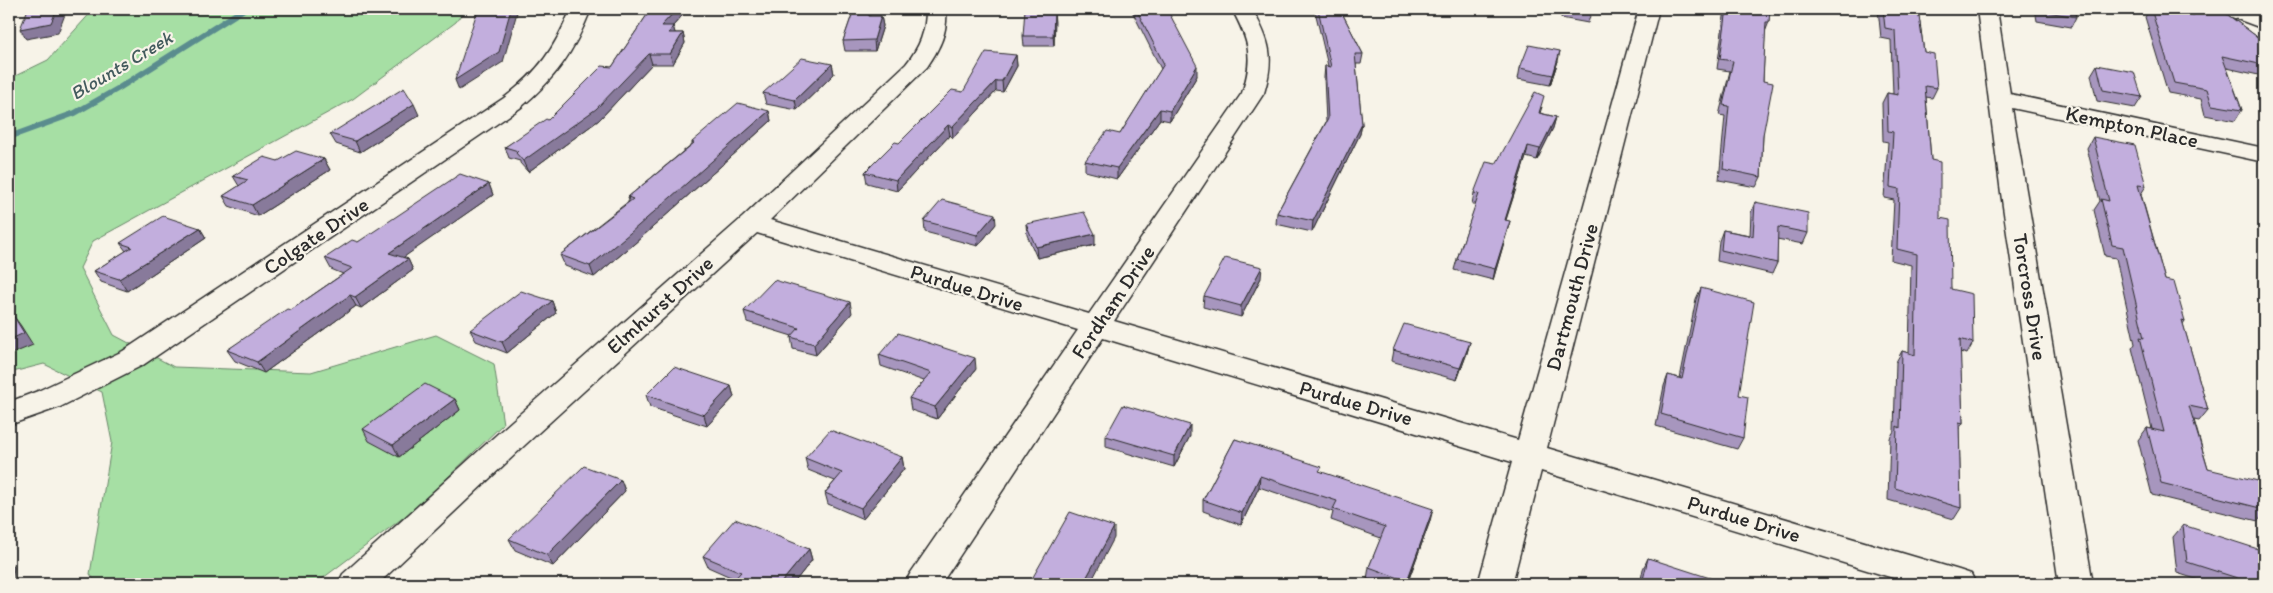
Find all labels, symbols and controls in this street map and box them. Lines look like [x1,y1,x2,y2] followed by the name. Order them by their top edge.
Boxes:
[66,25,177,105] water label: Blounts Creek
[2063,100,2201,153] street label: Kempton Place
[258,191,373,280] street label: Colgate Drive
[1540,220,1603,373] street label: Dartmouth Drive
[2008,232,2053,362] street label: Torcross Drive
[1066,240,1160,363] street label: Fordham Drive
[601,250,718,359] street label: Elmhurst Drive
[908,258,1027,317] street label: Purdue Drive
[1297,374,1416,431] street label: Purdue Drive
[1685,489,1804,548] street label: Purdue Drive

